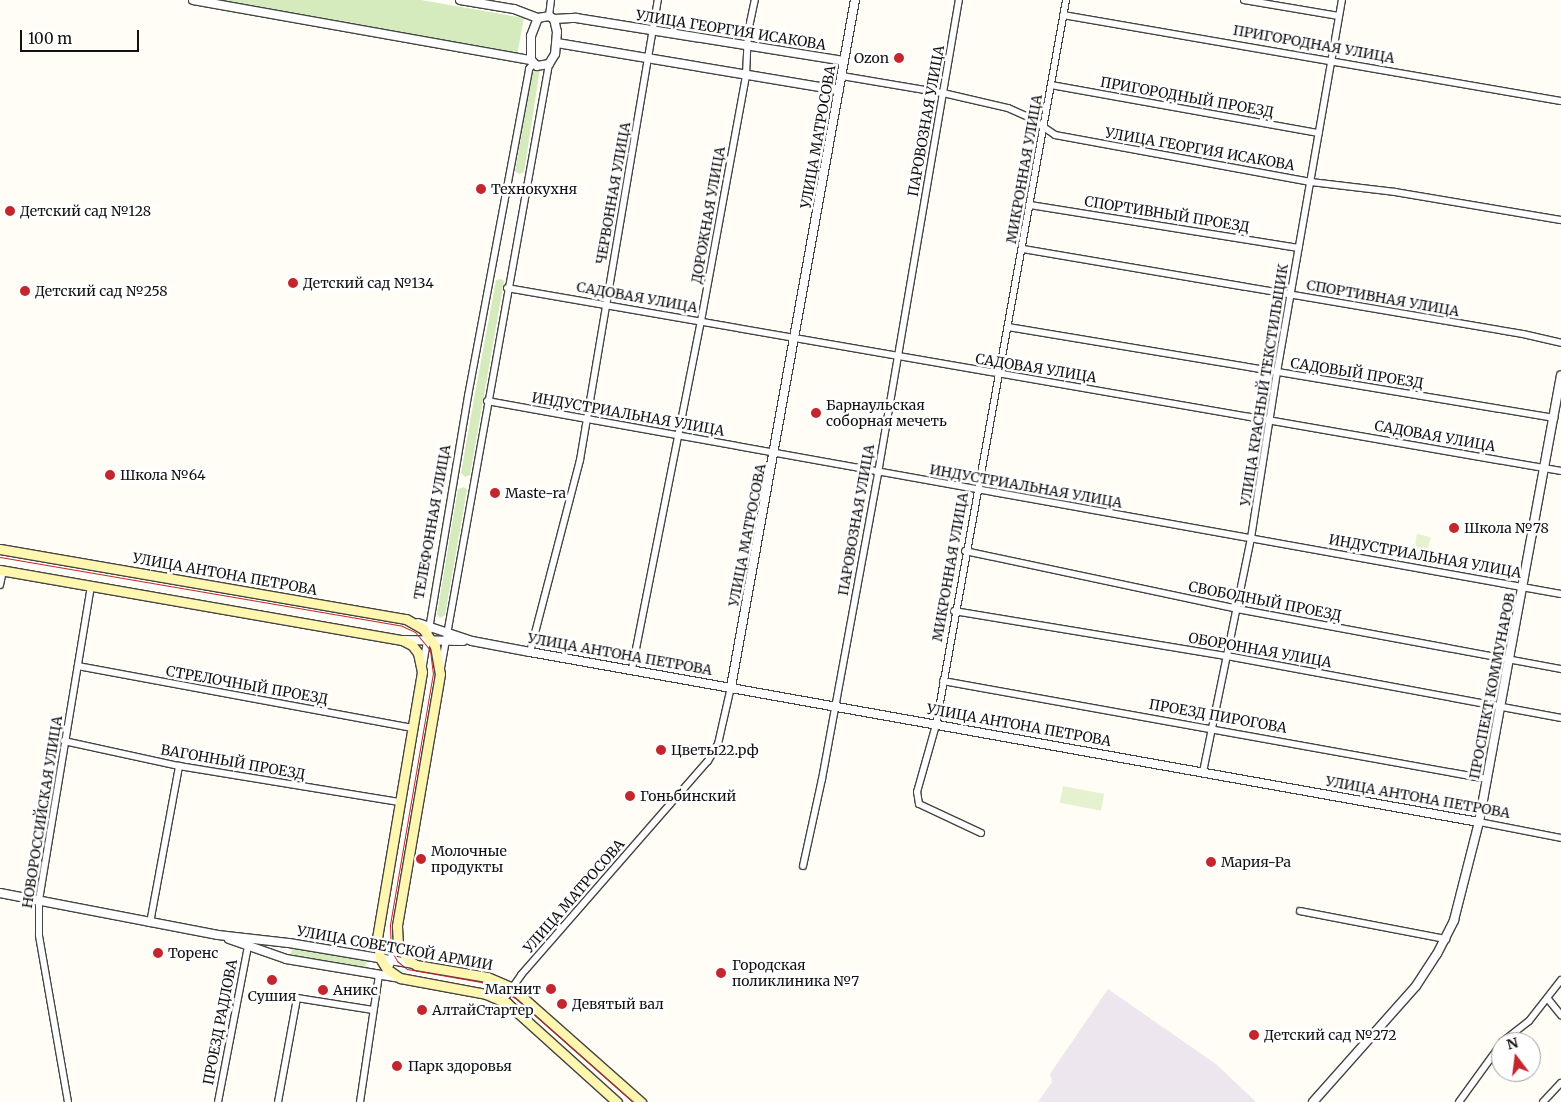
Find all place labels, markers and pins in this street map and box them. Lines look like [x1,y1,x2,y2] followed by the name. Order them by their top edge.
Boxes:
[854,50,889,66] place label: Ozon
[893,52,905,64] marker: Ozon
[491,181,577,197] place label: Технокухня
[475,183,487,195] marker: Технокухня
[20,203,151,219] place label: Детский сад №128
[4,205,16,217] marker: Детский сад №128
[303,275,434,291] place label: Детский сад №134
[287,277,299,289] marker: Детский сад №134
[35,283,168,299] place label: Детский сад №258
[19,285,31,297] marker: Детский сад №258
[826,397,947,430] place label: Барнаульская соборная мечеть
[810,407,822,419] marker: Барнаульская соборная мечеть
[120,467,206,483] place label: Школа №64
[104,469,116,481] marker: Школа №64
[505,485,566,501] place label: Maste-ra
[489,487,501,499] marker: Maste-ra
[1464,520,1549,536] place label: Школа №78
[1448,522,1460,534] marker: Школа №78
[671,742,759,758] place label: Цветы22.рф
[655,744,667,756] marker: Цветы22.рф
[640,788,736,804] place label: Гоньбинский
[624,790,636,802] marker: Гоньбинский
[431,843,507,876] place label: Молочные продукты
[415,853,427,865] marker: Молочные продукты
[1221,854,1291,870] place label: Мария-Ра
[1205,856,1217,868] marker: Мария-Ра
[168,945,218,961] place label: Торенс
[152,947,164,959] marker: Торенс
[732,957,859,990] place label: Городская поликлиника №7
[714,966,728,980] marker: Городская поликлиника №7
[266,974,278,986] marker: Сушия
[485,981,541,997] place label: Магнит
[333,982,378,998] place label: Аникс
[545,983,557,995] marker: Магнит
[317,984,329,996] marker: Аникс
[248,988,296,1004] place label: Сушия
[572,996,664,1012] place label: Девятый вал
[556,998,568,1010] marker: Девятый вал
[432,1002,534,1018] place label: АлтайСтартер
[416,1004,428,1016] marker: АлтайСтартер
[1264,1027,1397,1043] place label: Детский сад №272
[1248,1029,1260,1041] marker: Детский сад №272
[408,1058,512,1074] place label: Парк здоровья
[390,1059,404,1073] marker: Парк здоровья

